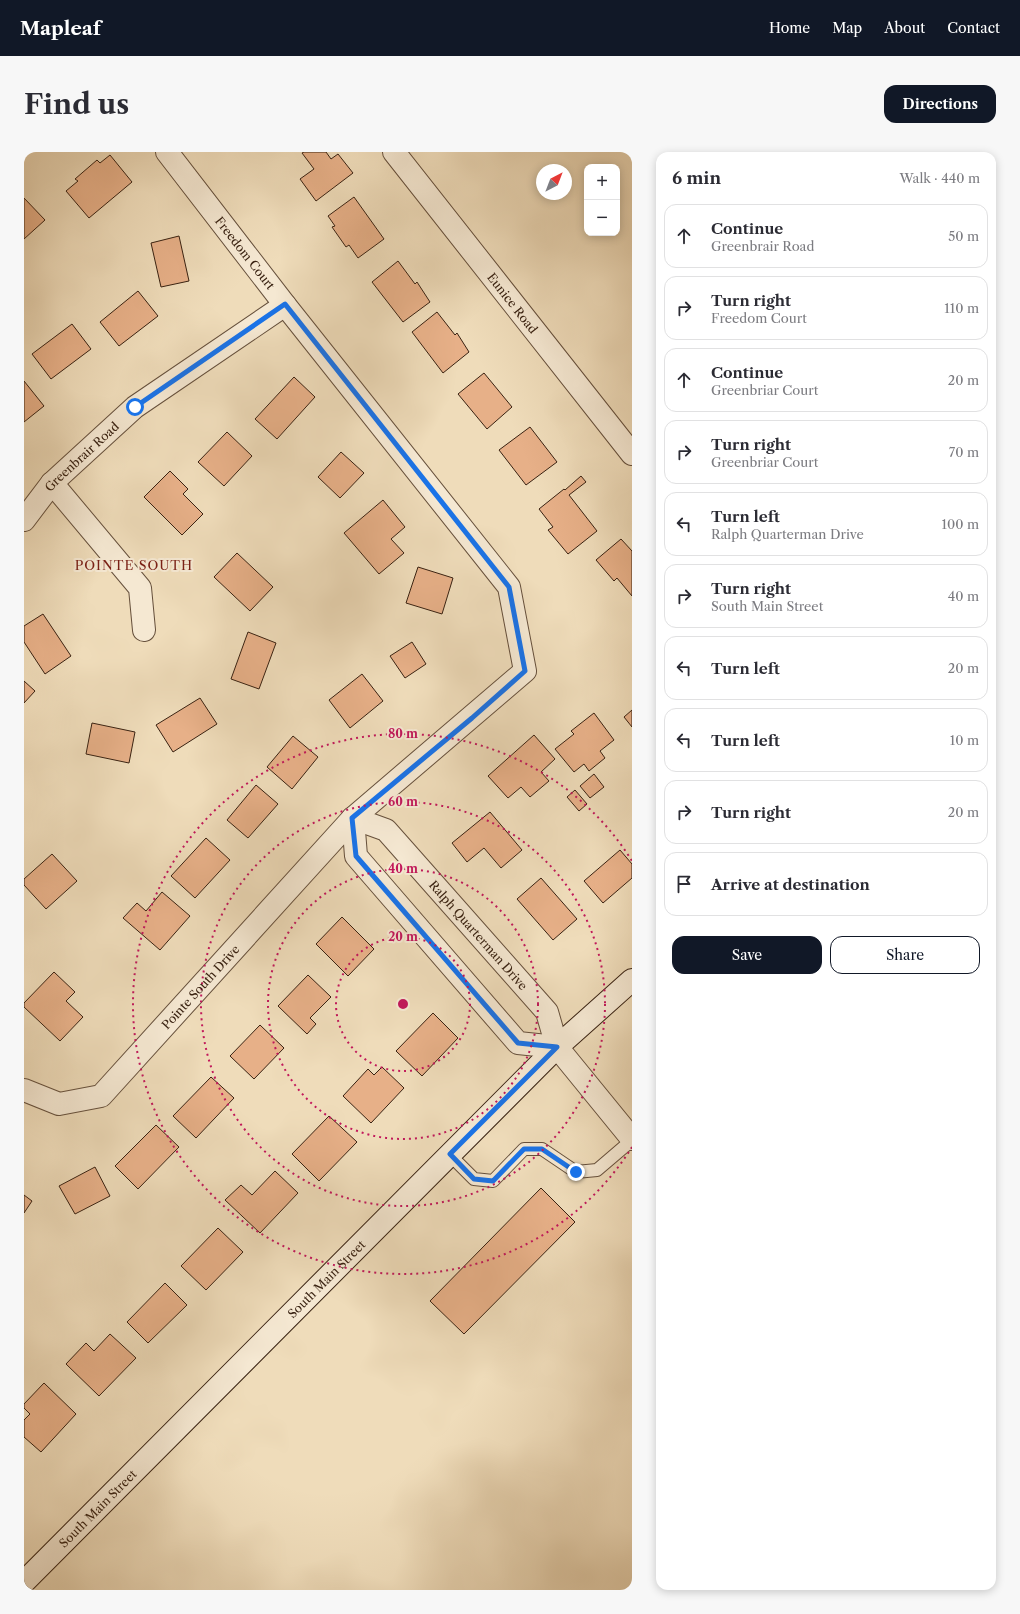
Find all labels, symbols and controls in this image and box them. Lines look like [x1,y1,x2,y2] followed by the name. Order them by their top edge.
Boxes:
[20,17,101,40] text: Mapleaf
[769,19,810,37] text: Home
[832,19,862,37] text: Map
[884,19,925,37] text: About
[947,19,1000,37] text: Contact
[884,85,996,123] button: Directions
[24,87,129,121] text: Find us
[536,164,572,200] north arrow
[584,164,620,236] map controls
[584,164,620,200] button: +
[672,168,721,188] text: 6 min
[900,170,980,186] text: Walk · 440 m
[584,200,620,236] button: −
[212,214,279,293] street label: Freedom Court
[711,219,783,238] text: Continue
[673,225,695,247] icon: ahead
[948,228,979,244] text: 50 m
[711,238,814,254] text: Greenbrair Road
[484,270,542,337] street label: Eunice Road
[711,291,791,310] text: Turn right
[673,297,695,319] icon: right
[944,300,979,316] text: 110 m
[711,310,807,326] text: Freedom Court
[711,363,783,382] text: Continue
[673,369,695,391] icon: ahead
[948,372,979,388] text: 20 m
[711,382,818,398] text: Greenbriar Court
[126,398,144,416] route start
[41,418,122,494] street label: Greenbrair Road
[711,435,791,454] text: Turn right
[673,441,695,463] icon: right
[949,444,979,460] text: 70 m
[711,454,818,470] text: Greenbriar Court
[711,507,780,526] text: Turn left
[673,513,695,535] icon: left
[941,516,979,532] text: 100 m
[711,526,864,542] text: Ralph Quarterman Drive
[75,557,193,573] district label: POINTE SOUTH
[711,579,791,598] text: Turn right
[673,585,695,607] icon: right
[948,588,979,604] text: 40 m
[711,598,823,614] text: South Main Street
[673,657,695,679] icon: left
[711,659,780,678] text: Turn left
[948,660,979,676] text: 20 m
[388,726,418,741] text: 80 m
[673,729,695,751] icon: left
[711,731,780,750] text: Turn left
[950,732,979,748] text: 10 m
[388,794,418,809] text: 60 m
[673,801,695,823] icon: right
[711,803,791,822] text: Turn right
[948,804,979,820] text: 20 m
[388,861,418,876] text: 40 m
[673,873,695,895] icon: arrive
[711,875,870,894] text: Arrive at destination
[426,877,531,993] street label: Ralph Quarterman Drive
[388,929,418,944] text: 20 m
[672,936,822,974] button: Save
[830,936,980,974] button: Share
[158,941,242,1032] street label: Pointe South Drive
[396,997,410,1011] centre of rings
[567,1163,585,1181] route end
[284,1236,369,1321] street label: South Main Street
[55,1466,140,1550] street label: South Main Street

